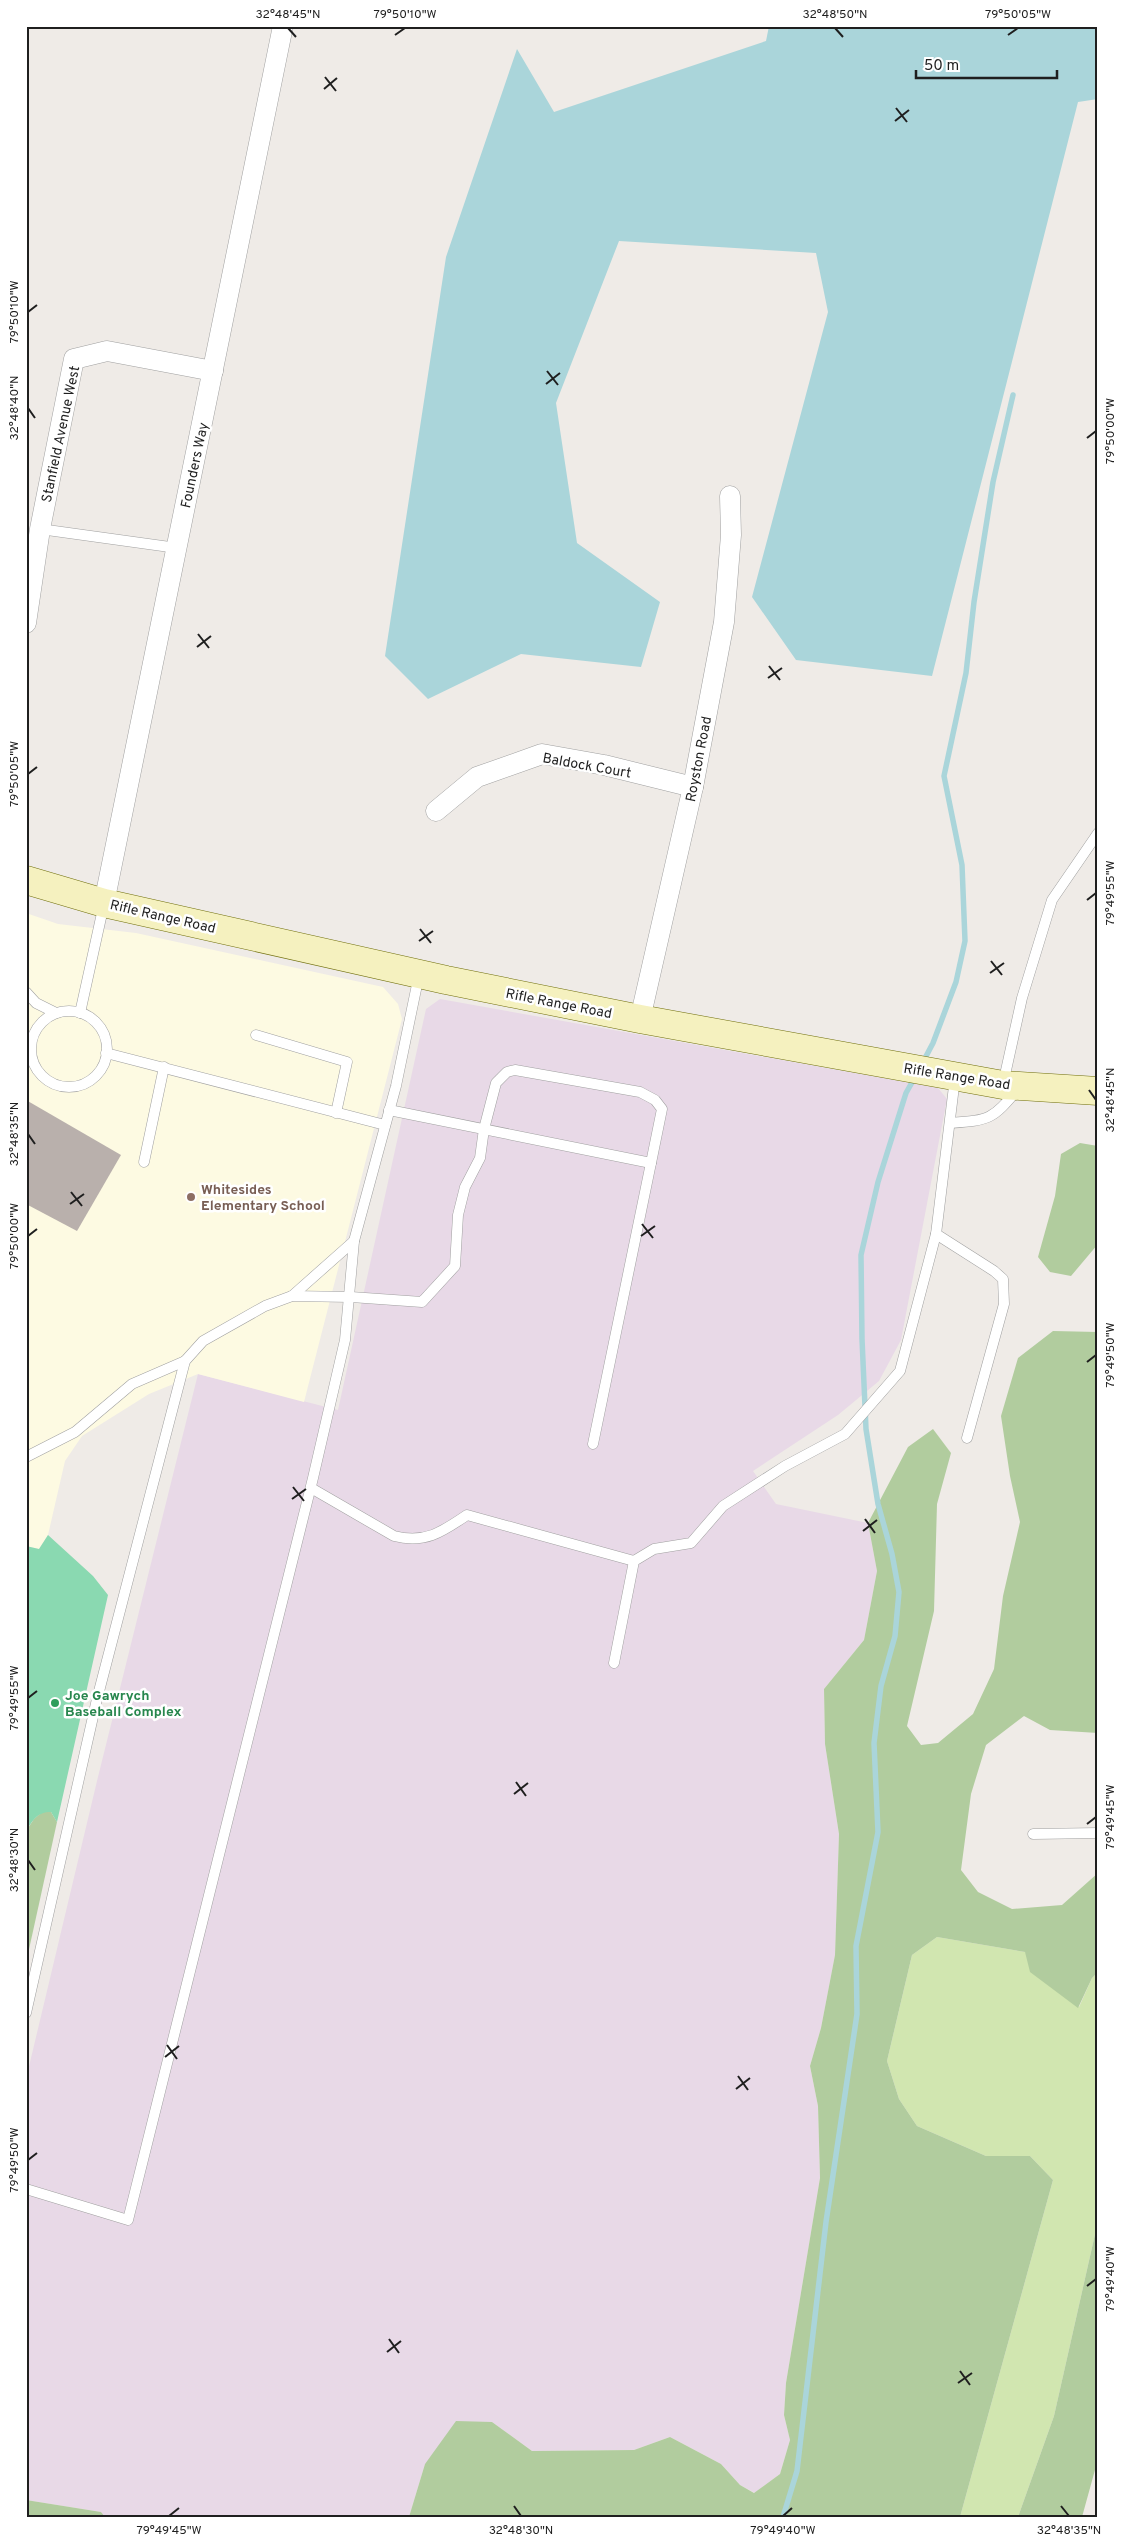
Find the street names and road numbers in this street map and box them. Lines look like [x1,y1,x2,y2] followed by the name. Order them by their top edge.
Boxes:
[39,364,84,504] street label: Stanfield Avenue West
[178,421,213,510] street label: Founders Way
[683,715,716,803] street label: Royston Road
[541,750,632,783] street label: Baldock Court
[108,897,217,938] street label: Rifle Range Road
[504,986,613,1023] street label: Rifle Range Road
[902,1061,1011,1094] street label: Rifle Range Road

